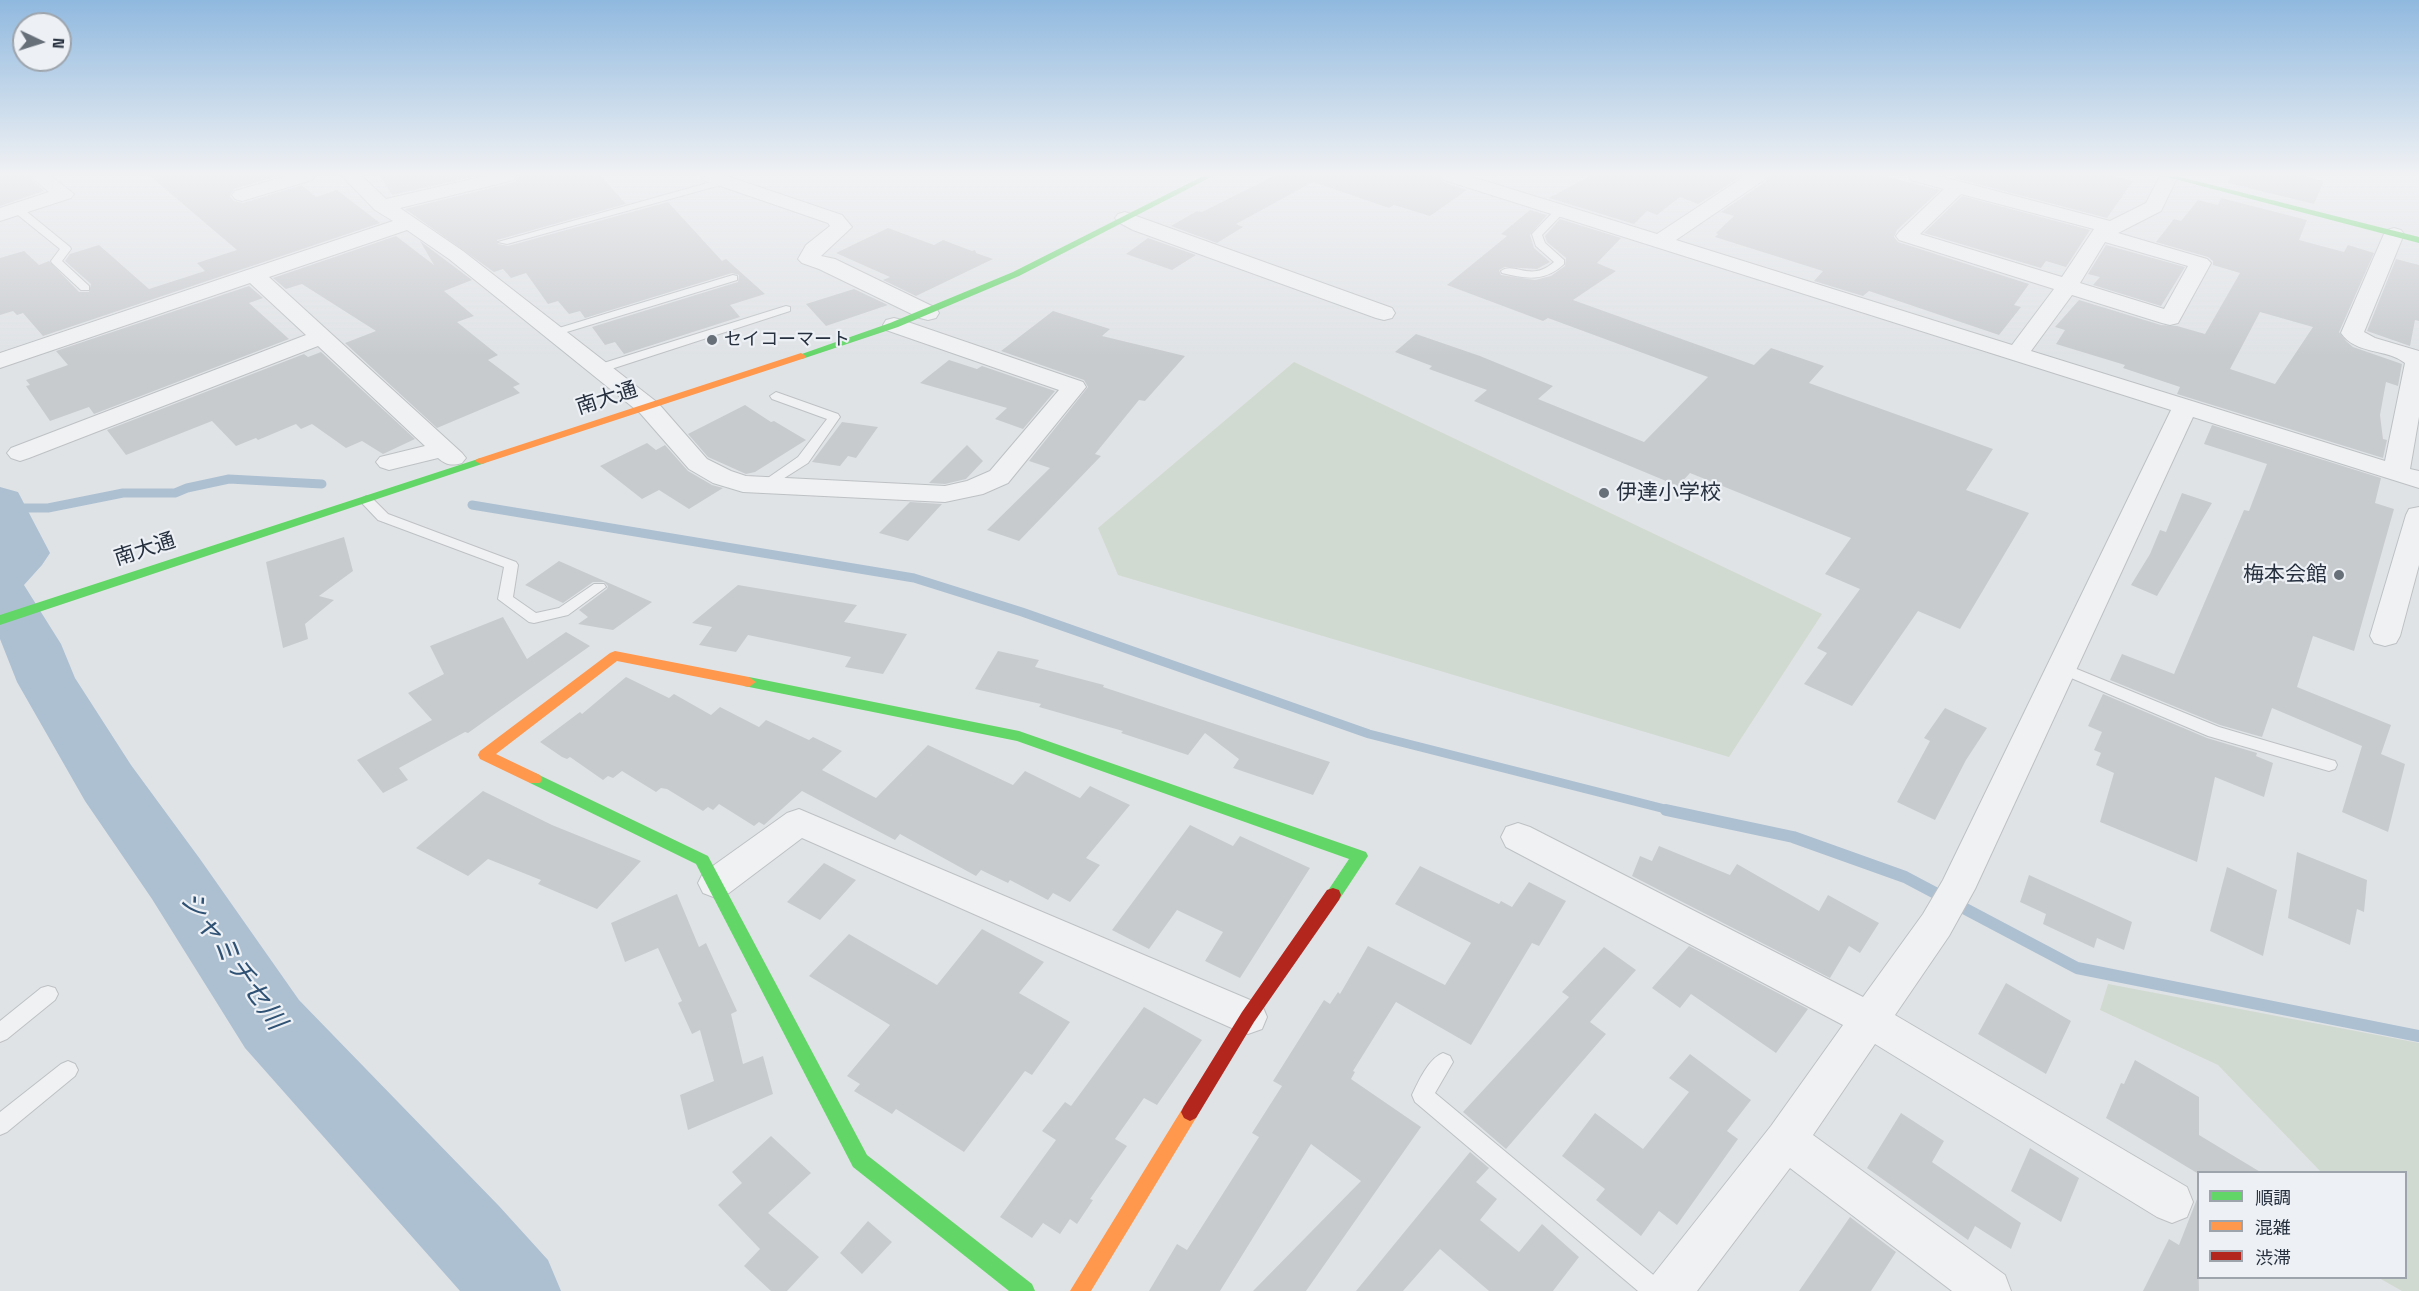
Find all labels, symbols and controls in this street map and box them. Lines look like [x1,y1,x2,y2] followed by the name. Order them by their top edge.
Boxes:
[12,12,72,72] north arrow
[48,37,69,49] text: N
[724,329,850,351] place label: セイコーマート
[705,333,719,347] marker: セイコーマート
[573,377,641,421] street label: 南大通
[1616,480,1721,506] place label: 伊達小学校
[1597,486,1611,500] marker: 伊達小学校
[111,528,179,572] street label: 南大通
[2243,562,2327,588] place label: 梅本会館
[2332,568,2346,582] marker: 梅本会館
[172,885,292,1037] water label: シャミチセ川
[2197,1171,2407,1279] legend
[2255,1186,2291,1209] text: 順調
[2255,1216,2291,1239] text: 混雑
[2255,1246,2291,1269] text: 渋滞

